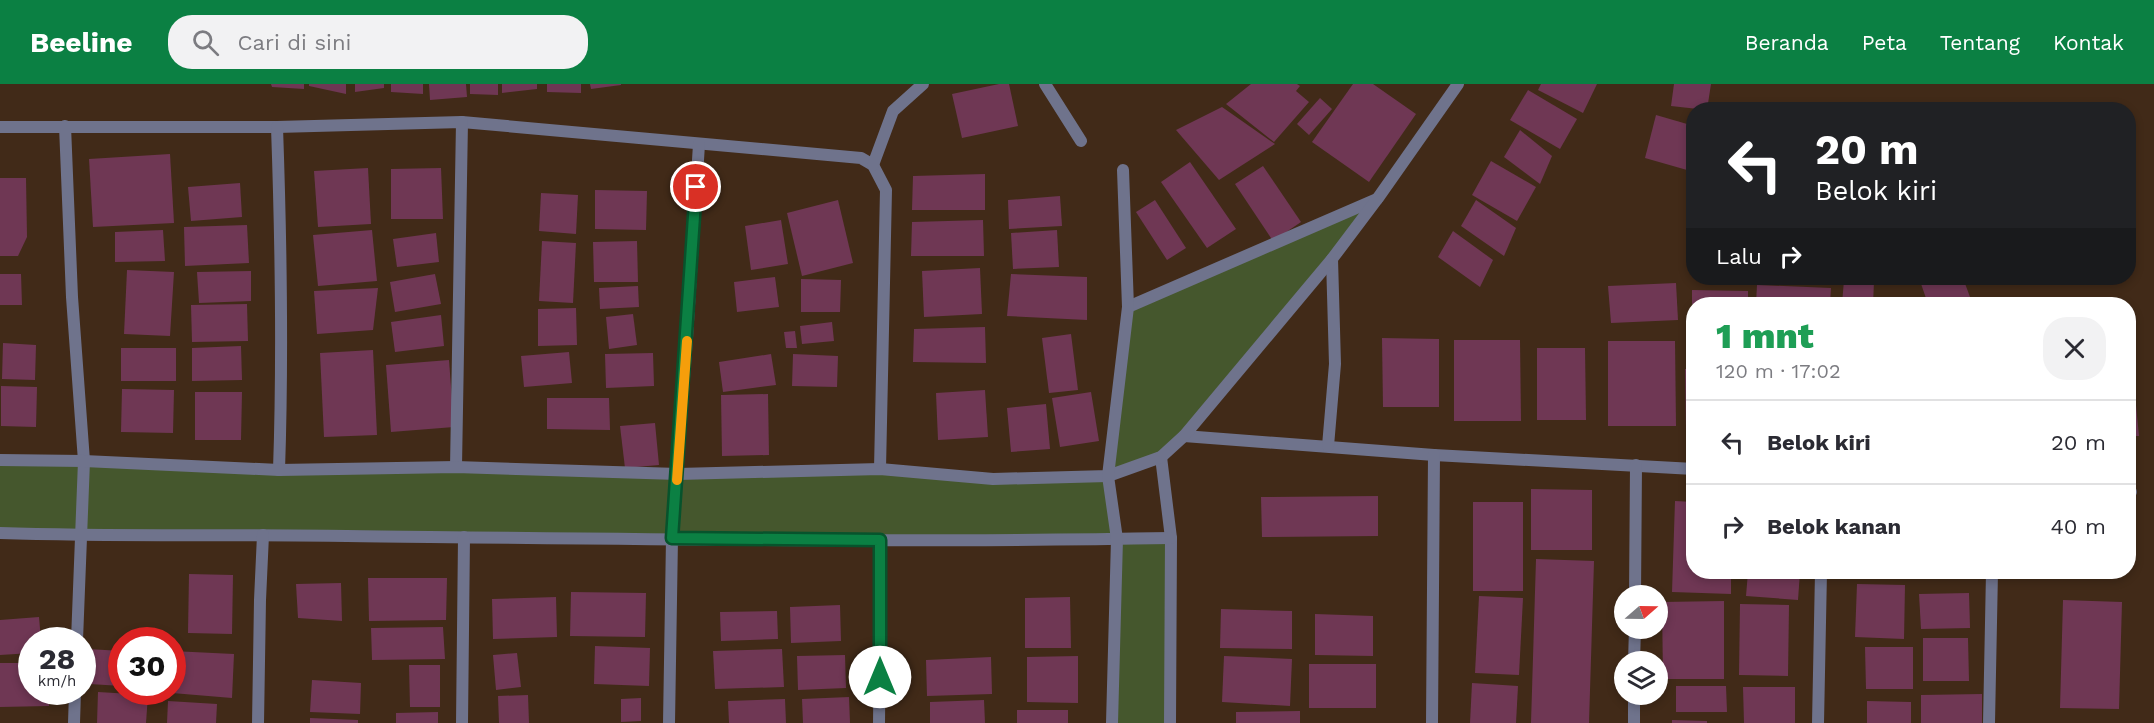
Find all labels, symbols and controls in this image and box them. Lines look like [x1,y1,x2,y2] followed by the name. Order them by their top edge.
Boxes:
[168,15,588,69] search box
[30,26,132,59] text: Beeline
[189,26,222,59] icon: search
[237,30,351,55] text: Cari di sini
[1745,30,1829,55] text: Beranda
[1862,30,1907,55] text: Peta
[1940,30,2020,55] text: Tentang
[2053,30,2124,55] text: Kontak
[1815,125,1919,174] text: 20 m
[1716,126,1794,204] icon: left
[670,161,721,212] pin
[679,170,712,203] icon: arrive
[1815,175,1937,207] text: Belok kiri
[1774,240,1807,273] icon: right
[1716,244,1762,269] text: Lalu
[1716,315,1814,357] text: 1 mnt
[2043,317,2106,380] button: close
[1716,359,1841,383] text: 120 m · 17:02
[1716,426,1749,459] icon: left
[1767,430,1871,455] text: Belok kiri
[2051,430,2106,455] text: 20 m
[1716,510,1749,543] icon: right
[1767,514,1901,539] text: Belok kanan
[2050,514,2106,539] text: 40 m
[1614,585,1668,639] north arrow
[1614,585,1668,705] map controls
[108,627,186,705] speed limit sign: 30
[39,641,75,676] text: 28
[848,645,912,709] position arrow
[1614,651,1668,705] button: layers
[38,672,76,690] text: km/h

